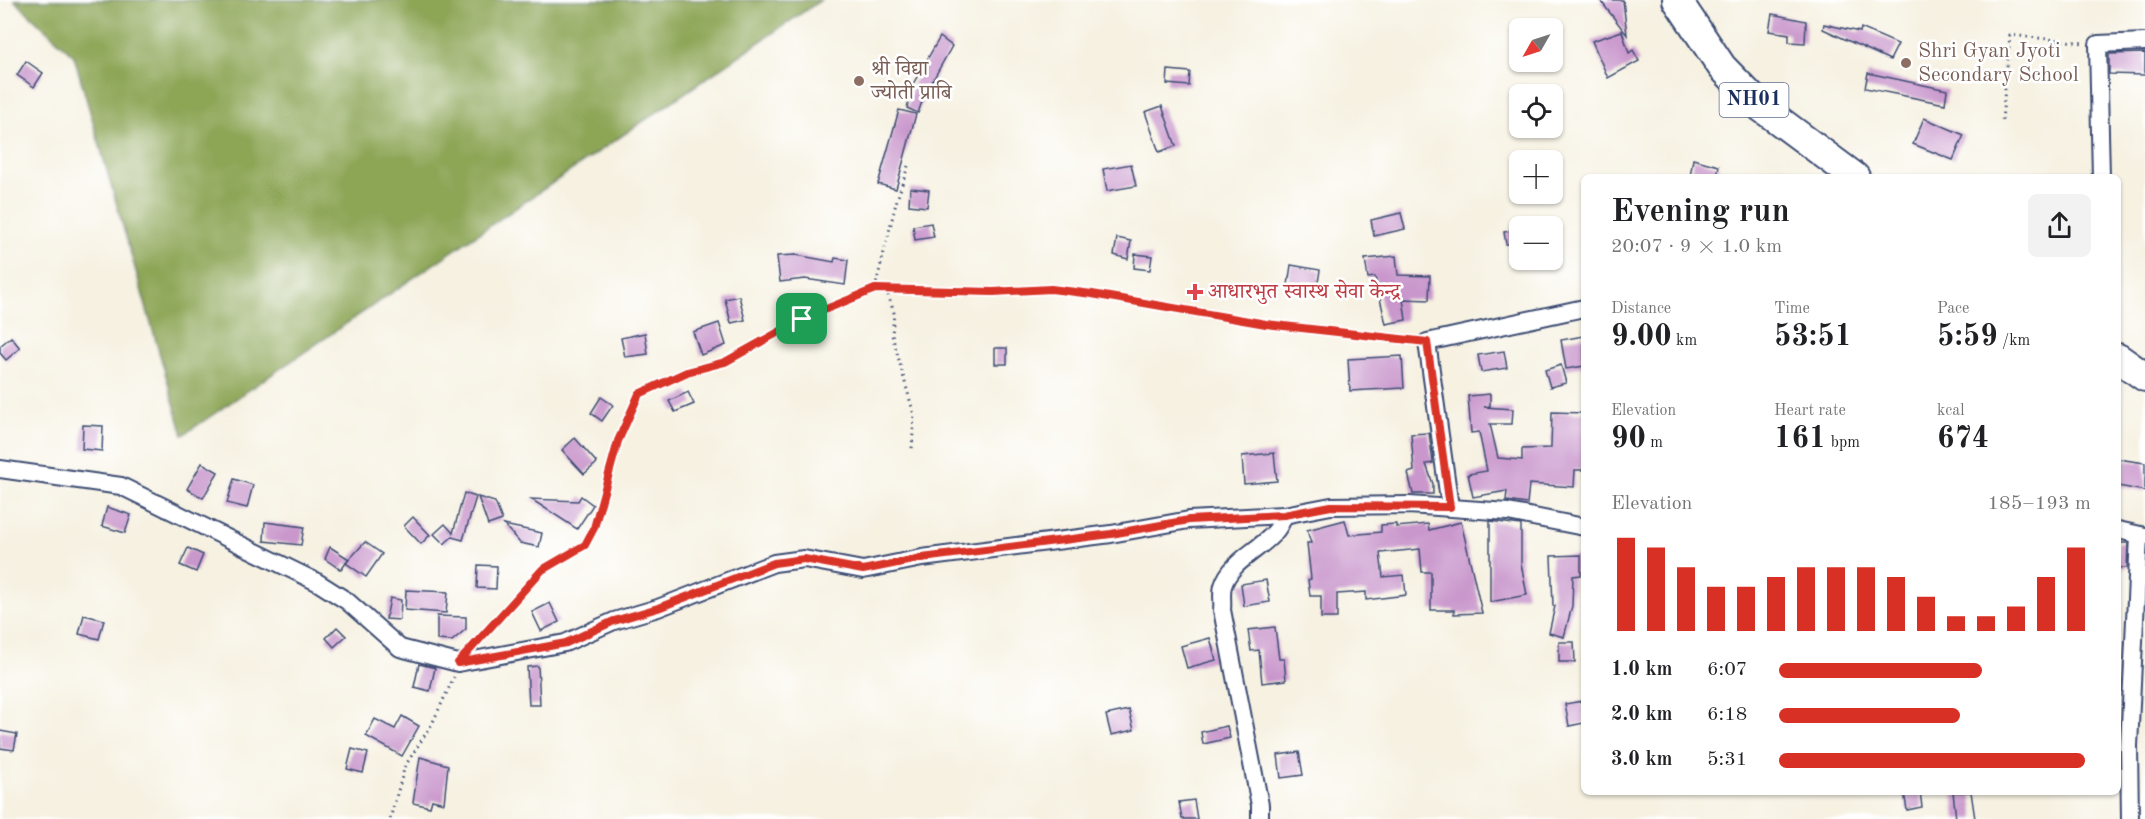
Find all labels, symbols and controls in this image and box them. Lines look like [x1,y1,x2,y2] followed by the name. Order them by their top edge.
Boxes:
[1509,18,1563,72] north arrow
[1509,18,1563,270] map controls
[1918,41,2079,86] place label: Shri Gyan Jyoti Secondary School
[870,56,953,104] place label: श्री विद्या ज्योती प्राबि
[1899,56,1913,70] marker: Shri Gyan Jyoti Secondary School
[852,74,866,88] marker: श्री विद्या ज्योती प्राबि
[1720,83,1788,117] road number: NH01
[1509,84,1563,138] button: locate
[1509,150,1563,204] button: +
[2028,194,2091,257] button: share
[1611,196,1790,229] text: Evening run
[1509,216,1563,270] button: −
[1611,237,1782,257] text: 20:07 · 9 × 1.0 km
[1208,279,1401,305] place label: आधारभुत स्वास्थ सेवा केन्द्र
[1186,283,1204,301] marker: आधारभुत स्वास्थ सेवा केन्द्र
[776,293,827,344] pin
[1611,301,1671,317] text: Distance
[1774,301,1810,317] text: Time
[1937,301,1969,317] text: Pace
[785,302,818,335] icon: arrive
[1611,322,1672,352] text: 9.00
[1774,322,1852,352] text: 53:51
[1937,322,1998,352] text: 5:59
[1672,333,1697,349] text: km
[1998,333,2030,349] text: /km
[1611,403,1676,419] text: Elevation
[1774,403,1846,419] text: Heart rate
[1937,403,1965,419] text: kcal
[1611,424,1646,454] text: 90
[1774,424,1826,454] text: 161
[1937,424,1989,454] text: 674
[1646,435,1663,451] text: m
[1826,435,1860,451] text: bpm
[1611,494,1692,514] text: Elevation
[1988,494,2091,514] text: 185–193 m
[1611,660,1673,680] text: 1.0 km
[1707,660,1747,680] text: 6:07
[1611,705,1673,725] text: 2.0 km
[1707,705,1747,725] text: 6:18
[1611,750,1673,770] text: 3.0 km
[1707,750,1747,770] text: 5:31

